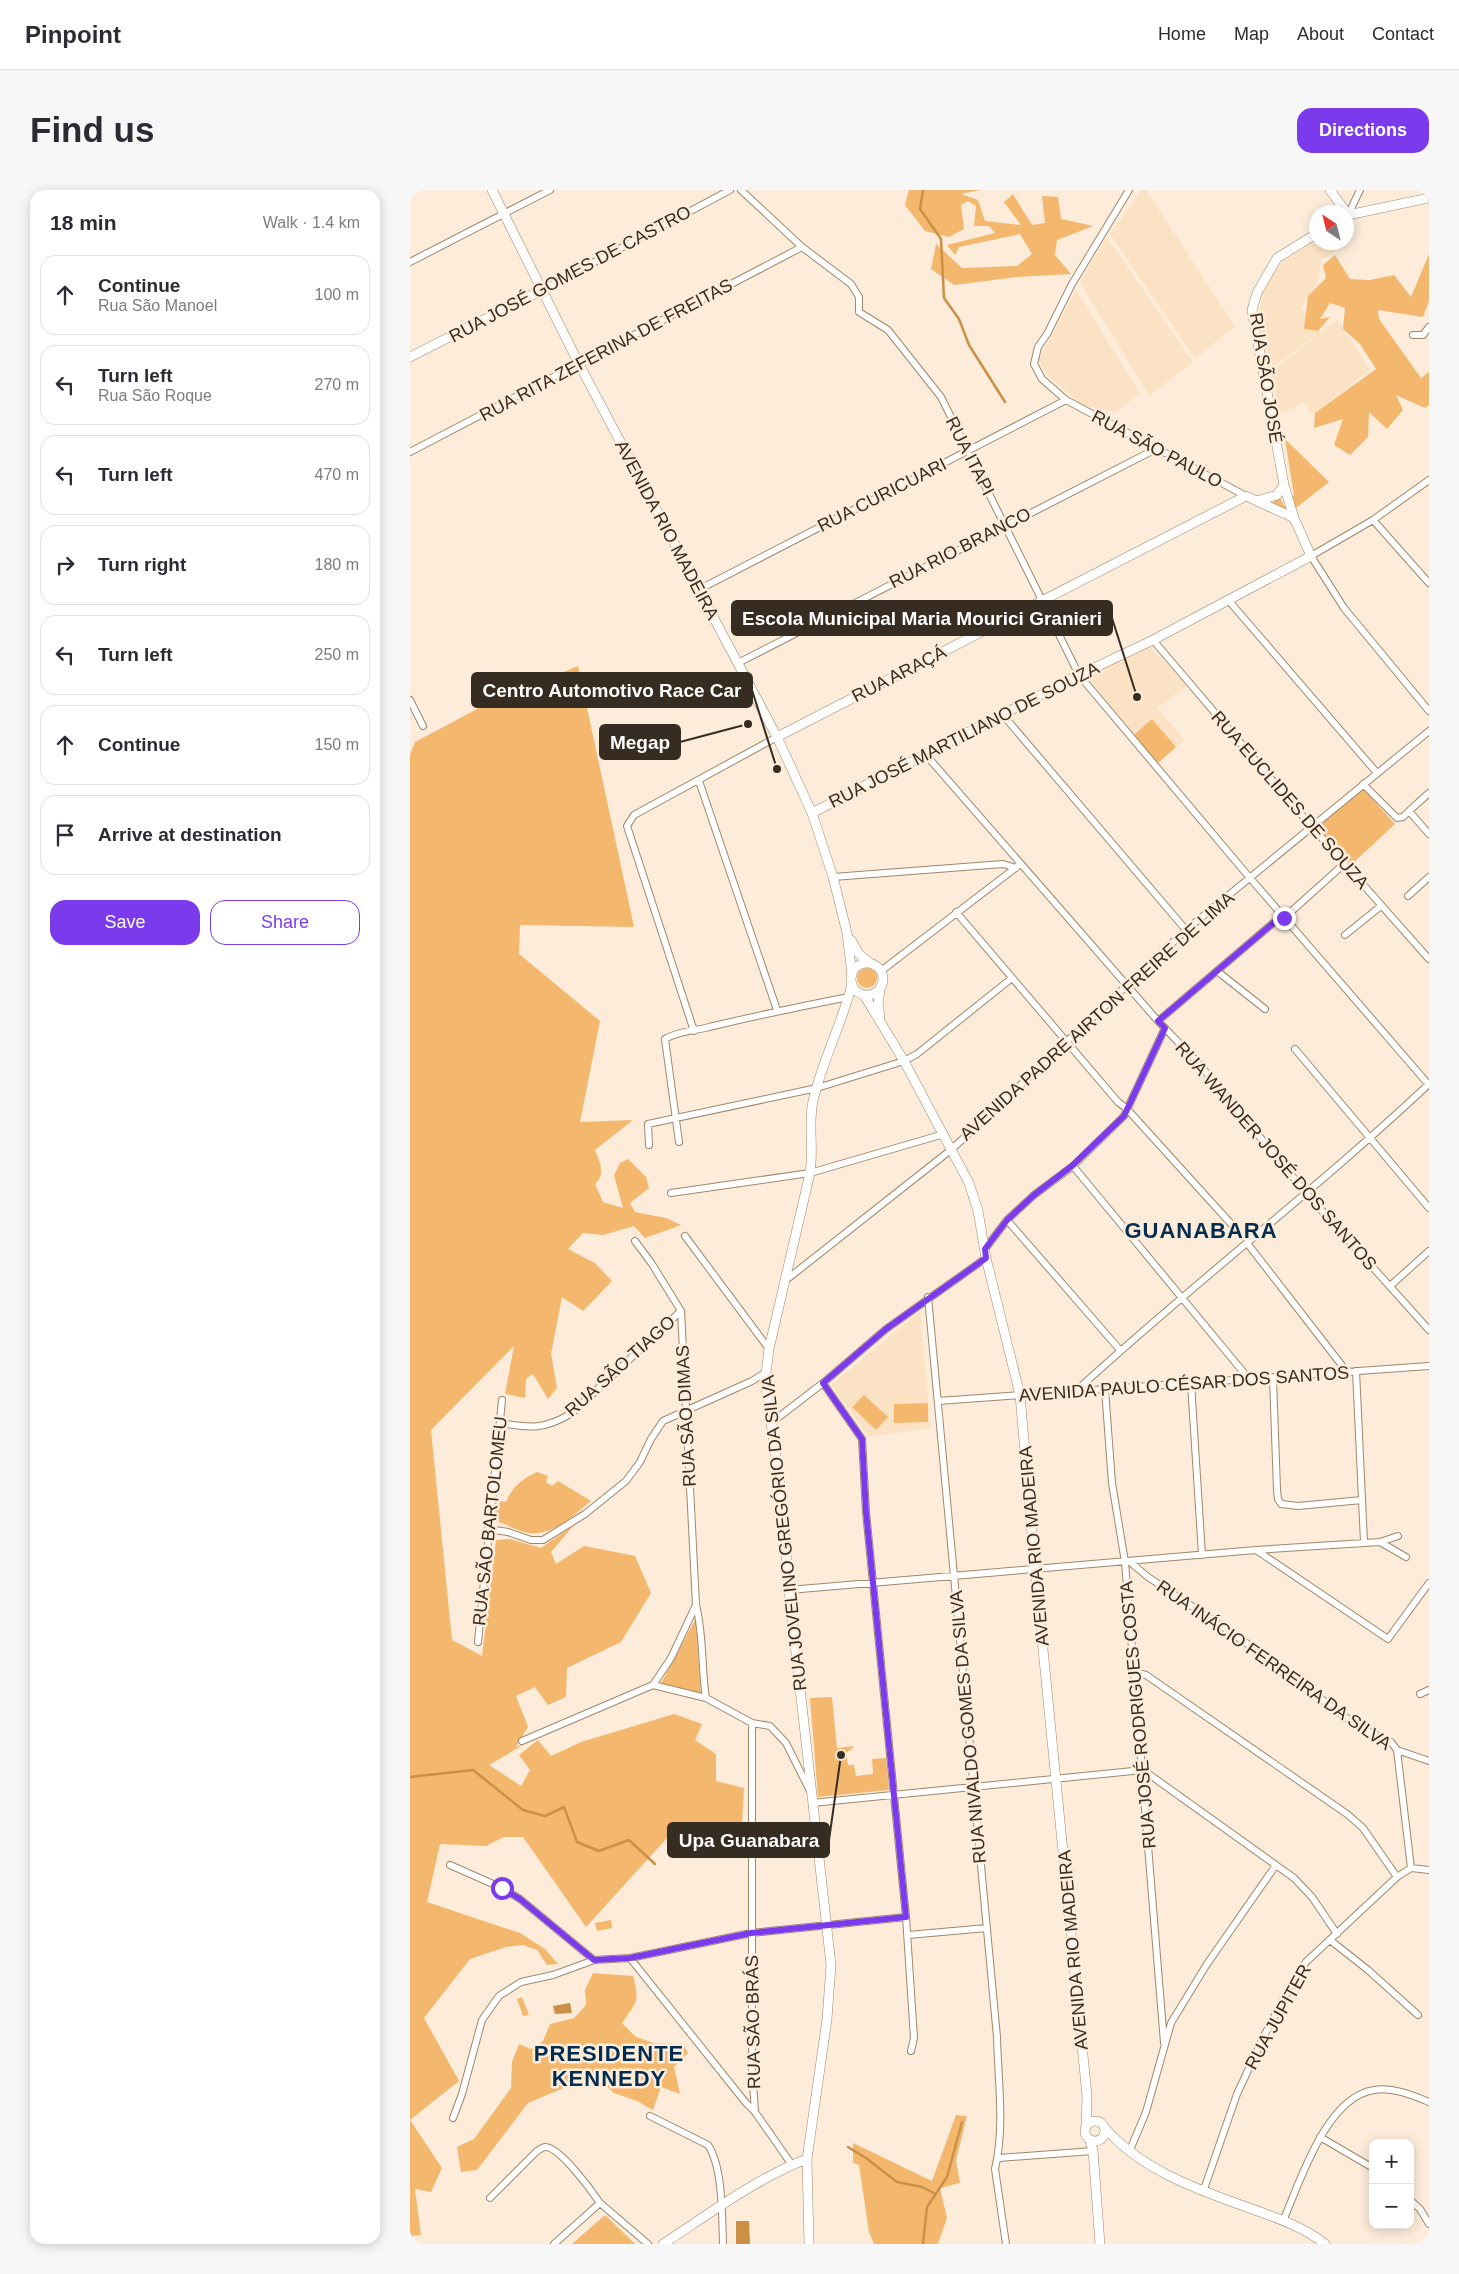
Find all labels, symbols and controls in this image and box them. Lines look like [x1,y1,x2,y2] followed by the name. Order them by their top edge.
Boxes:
[25,21,121,48] text: Pinpoint
[1158,24,1206,44] text: Home
[1234,24,1269,44] text: Map
[1297,24,1344,44] text: About
[1372,24,1434,44] text: Contact
[1297,108,1429,153] button: Directions
[30,110,154,149] text: Find us
[446,202,694,346] street label: RUA JOSÉ GOMES DE CASTRO
[1309,205,1354,250] north arrow
[50,211,117,234] text: 18 min
[263,214,360,231] text: Walk · 1.4 km
[98,275,180,296] text: Continue
[476,275,736,425] street label: RUA RITA ZEFERINA DE FREITAS
[51,281,79,309] icon: ahead
[315,286,359,303] text: 100 m
[98,297,217,314] text: Rua São Manoel
[1246,311,1287,445] street label: RUA SÃO JOSÉ
[98,365,173,386] text: Turn left
[51,371,79,399] icon: left
[315,376,359,393] text: 270 m
[98,387,212,404] text: Rua São Roque
[1088,405,1226,492] street label: RUA SÃO PAULO
[942,413,998,499] street label: RUA ITAPI
[611,437,723,623] street label: AVENIDA RIO MADEIRA
[814,454,950,536] street label: RUA CURICUARI
[51,461,79,489] icon: left
[98,464,173,485] text: Turn left
[315,466,359,483] text: 470 m
[886,504,1034,592] street label: RUA RIO BRANCO
[51,551,79,579] icon: right
[98,554,186,575] text: Turn right
[315,556,359,573] text: 180 m
[732,601,1112,635] callout: Escola Municipal Maria Mourici Granieri
[742,608,1102,629] text: Escola Municipal Maria Mourici Granieri
[51,641,79,669] icon: left
[849,642,949,706] street label: RUA ARAÇÁ
[98,644,173,665] text: Turn left
[315,646,359,663] text: 250 m
[825,658,1103,812] street label: RUA JOSÉ MARTILIANO DE SOUZA
[472,673,752,707] callout: Centro Automotivo Race Car
[483,680,742,701] text: Centro Automotivo Race Car
[1207,707,1373,893] street label: RUA EUCLIDES DE SOUZA
[600,725,680,759] callout: Megap
[51,731,79,759] icon: ahead
[610,732,670,753] text: Megap
[98,734,180,755] text: Continue
[315,736,359,753] text: 150 m
[51,821,79,849] icon: arrive
[98,824,282,845] text: Arrive at destination
[956,888,1238,1144] street label: AVENIDA PADRE AIRTON FREIRE DE LIMA
[50,900,200,945] button: Save
[210,900,360,945] button: Share
[1273,907,1296,930] route end
[1171,1038,1381,1274] street label: RUA WANDER JOSÉ DOS SANTOS
[1124,1218,1278,1243] district label: GUANABARA
[560,1311,679,1421] street label: RUA SÃO TIAGO
[671,1345,700,1487] street label: RUA SÃO DIMAS
[1018,1362,1350,1406] street label: AVENIDA PAULO CÉSAR DOS SANTOS
[756,1374,811,1692] street label: RUA JOVELINO GREGÓRIO DA SILVA
[468,1415,511,1627] street label: RUA SÃO BARTOLOMEU
[1015,1445,1053,1647] street label: AVENIDA RIO MADEIRA
[1153,1576,1395,1754] street label: RUA INÁCIO FERREIRA DA SILVA
[1116,1580,1160,1850] street label: RUA JOSÉ RODRIGUES COSTA
[946,1590,990,1864] street label: RUA NIVALDO GOMES DA SILVA
[668,1823,829,1857] callout: Upa Guanabara
[679,1830,820,1851] text: Upa Guanabara
[1054,1849,1092,2051] street label: AVENIDA RIO MADEIRA
[491,1877,514,1900] route start
[741,1955,764,2089] street label: RUA SÃO BRÁS
[1241,1961,1315,2073] street label: RUA JUPITER
[534,2041,684,2091] district label: PRESIDENTE KENNEDY
[1369,2139,1414,2229] map controls
[1369,2139,1414,2184] button: +
[1369,2184,1414,2229] button: −

